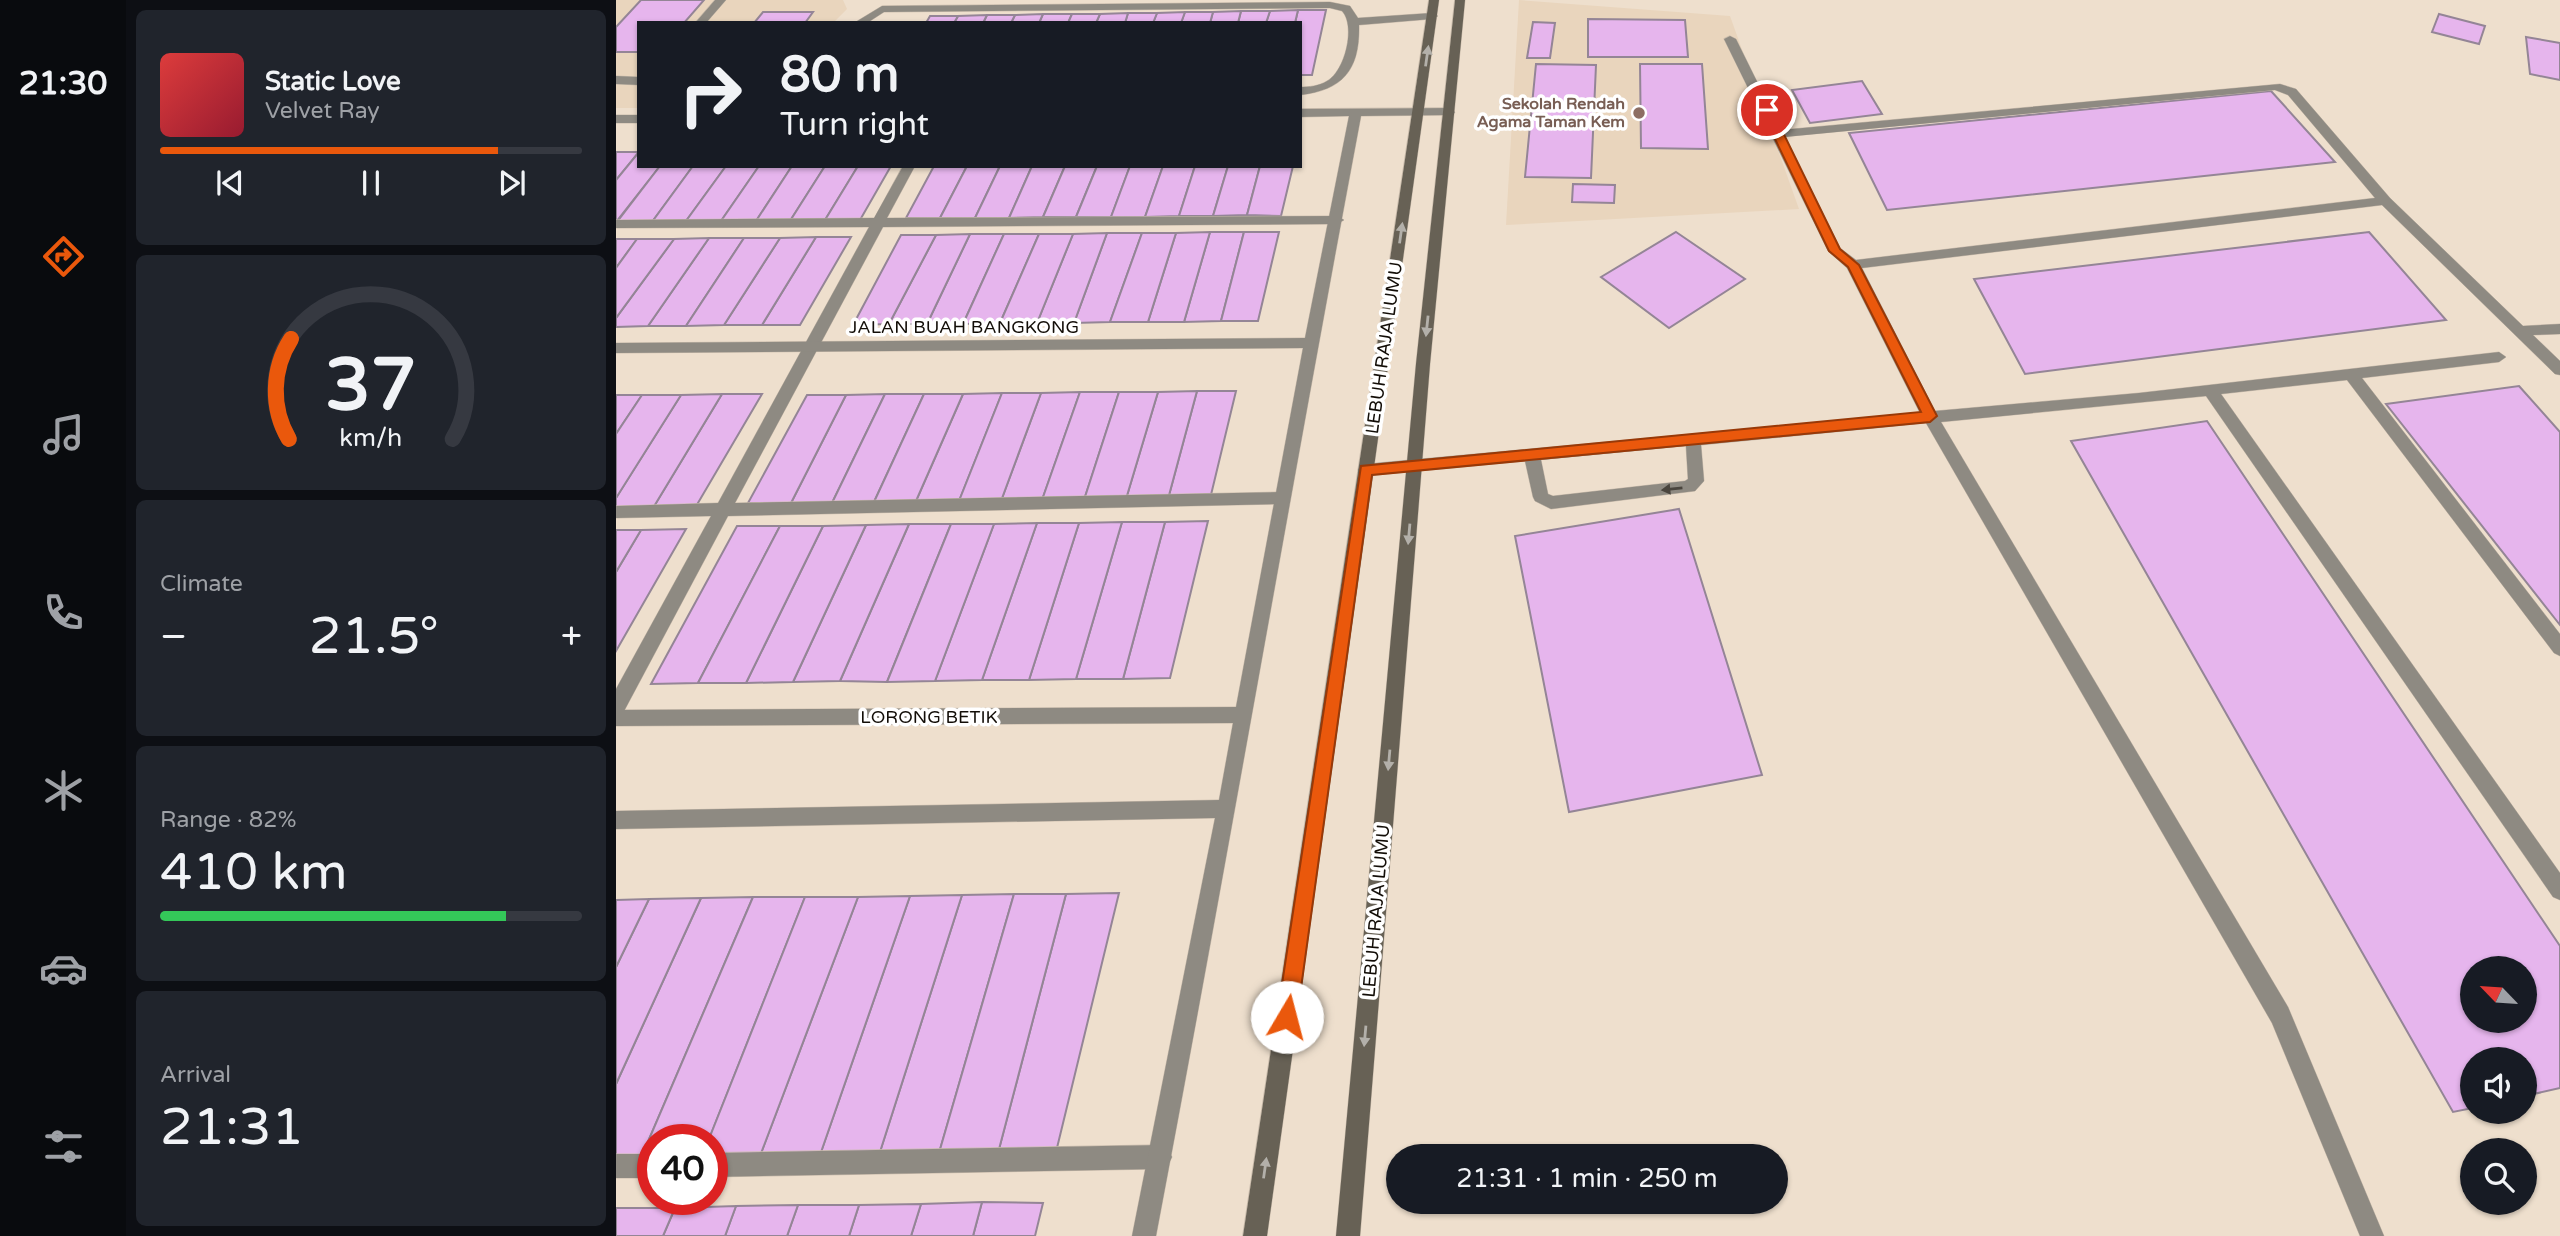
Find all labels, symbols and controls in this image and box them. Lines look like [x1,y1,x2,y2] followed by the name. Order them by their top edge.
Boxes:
[1421,45,1432,67] one-way arrow
[780,46,899,105] text: 80 m
[665,49,756,140] icon: right
[19,65,107,103] text: 21:30
[265,66,401,97] text: Static Love
[1737,80,1797,140] pin
[1748,91,1786,129] icon: arrive
[1477,94,1625,132] place label: Sekolah Rendah Agama Taman Kem
[265,97,380,125] text: Velvet Ray
[1631,105,1647,121] marker: Sekolah Rendah Agama Taman Kem
[780,106,929,144] text: Turn right
[211,164,249,202] icon: previous
[352,164,390,202] icon: pause
[493,164,531,202] icon: next
[1396,222,1407,244] one-way arrow
[39,232,88,281] icon: directions
[1361,260,1407,436] street label: LEBUH RAJA LUMU
[1421,315,1432,337] one-way arrow
[849,316,1079,338] street label: JALAN BUAH BANGKONG
[325,342,417,430] text: 37
[39,410,88,459] icon: music
[340,423,402,453] text: km/h
[1661,484,1683,495] one-way arrow
[1403,523,1414,545] one-way arrow
[160,570,243,598] text: Climate
[39,588,88,637] icon: phone
[309,605,439,668] text: 21.5°
[160,614,187,660] text: −
[561,614,582,660] text: +
[860,706,998,728] street label: LORONG BETIK
[1383,750,1394,772] one-way arrow
[39,766,88,815] icon: climate
[160,806,296,834] text: Range · 82%
[1357,824,1395,998] street label: LEBUH RAJA LUMU
[160,841,348,904] text: 410 km
[39,944,88,993] icon: car
[2460,956,2538,1032] north arrow
[2460,956,2537,1215] map controls
[1250,980,1324,1054] position arrow
[1359,1025,1370,1047] one-way arrow
[2460,1047,2537,1124] button: sound
[160,1061,231,1089] text: Arrival
[160,1096,304,1159] text: 21:31
[39,1122,88,1171] icon: filters
[637,1124,728,1215] speed limit sign: 40
[2460,1138,2537,1215] button: search
[1260,1157,1271,1179] one-way arrow
[1456,1163,1718,1194] text: 21:31 · 1 min · 250 m

